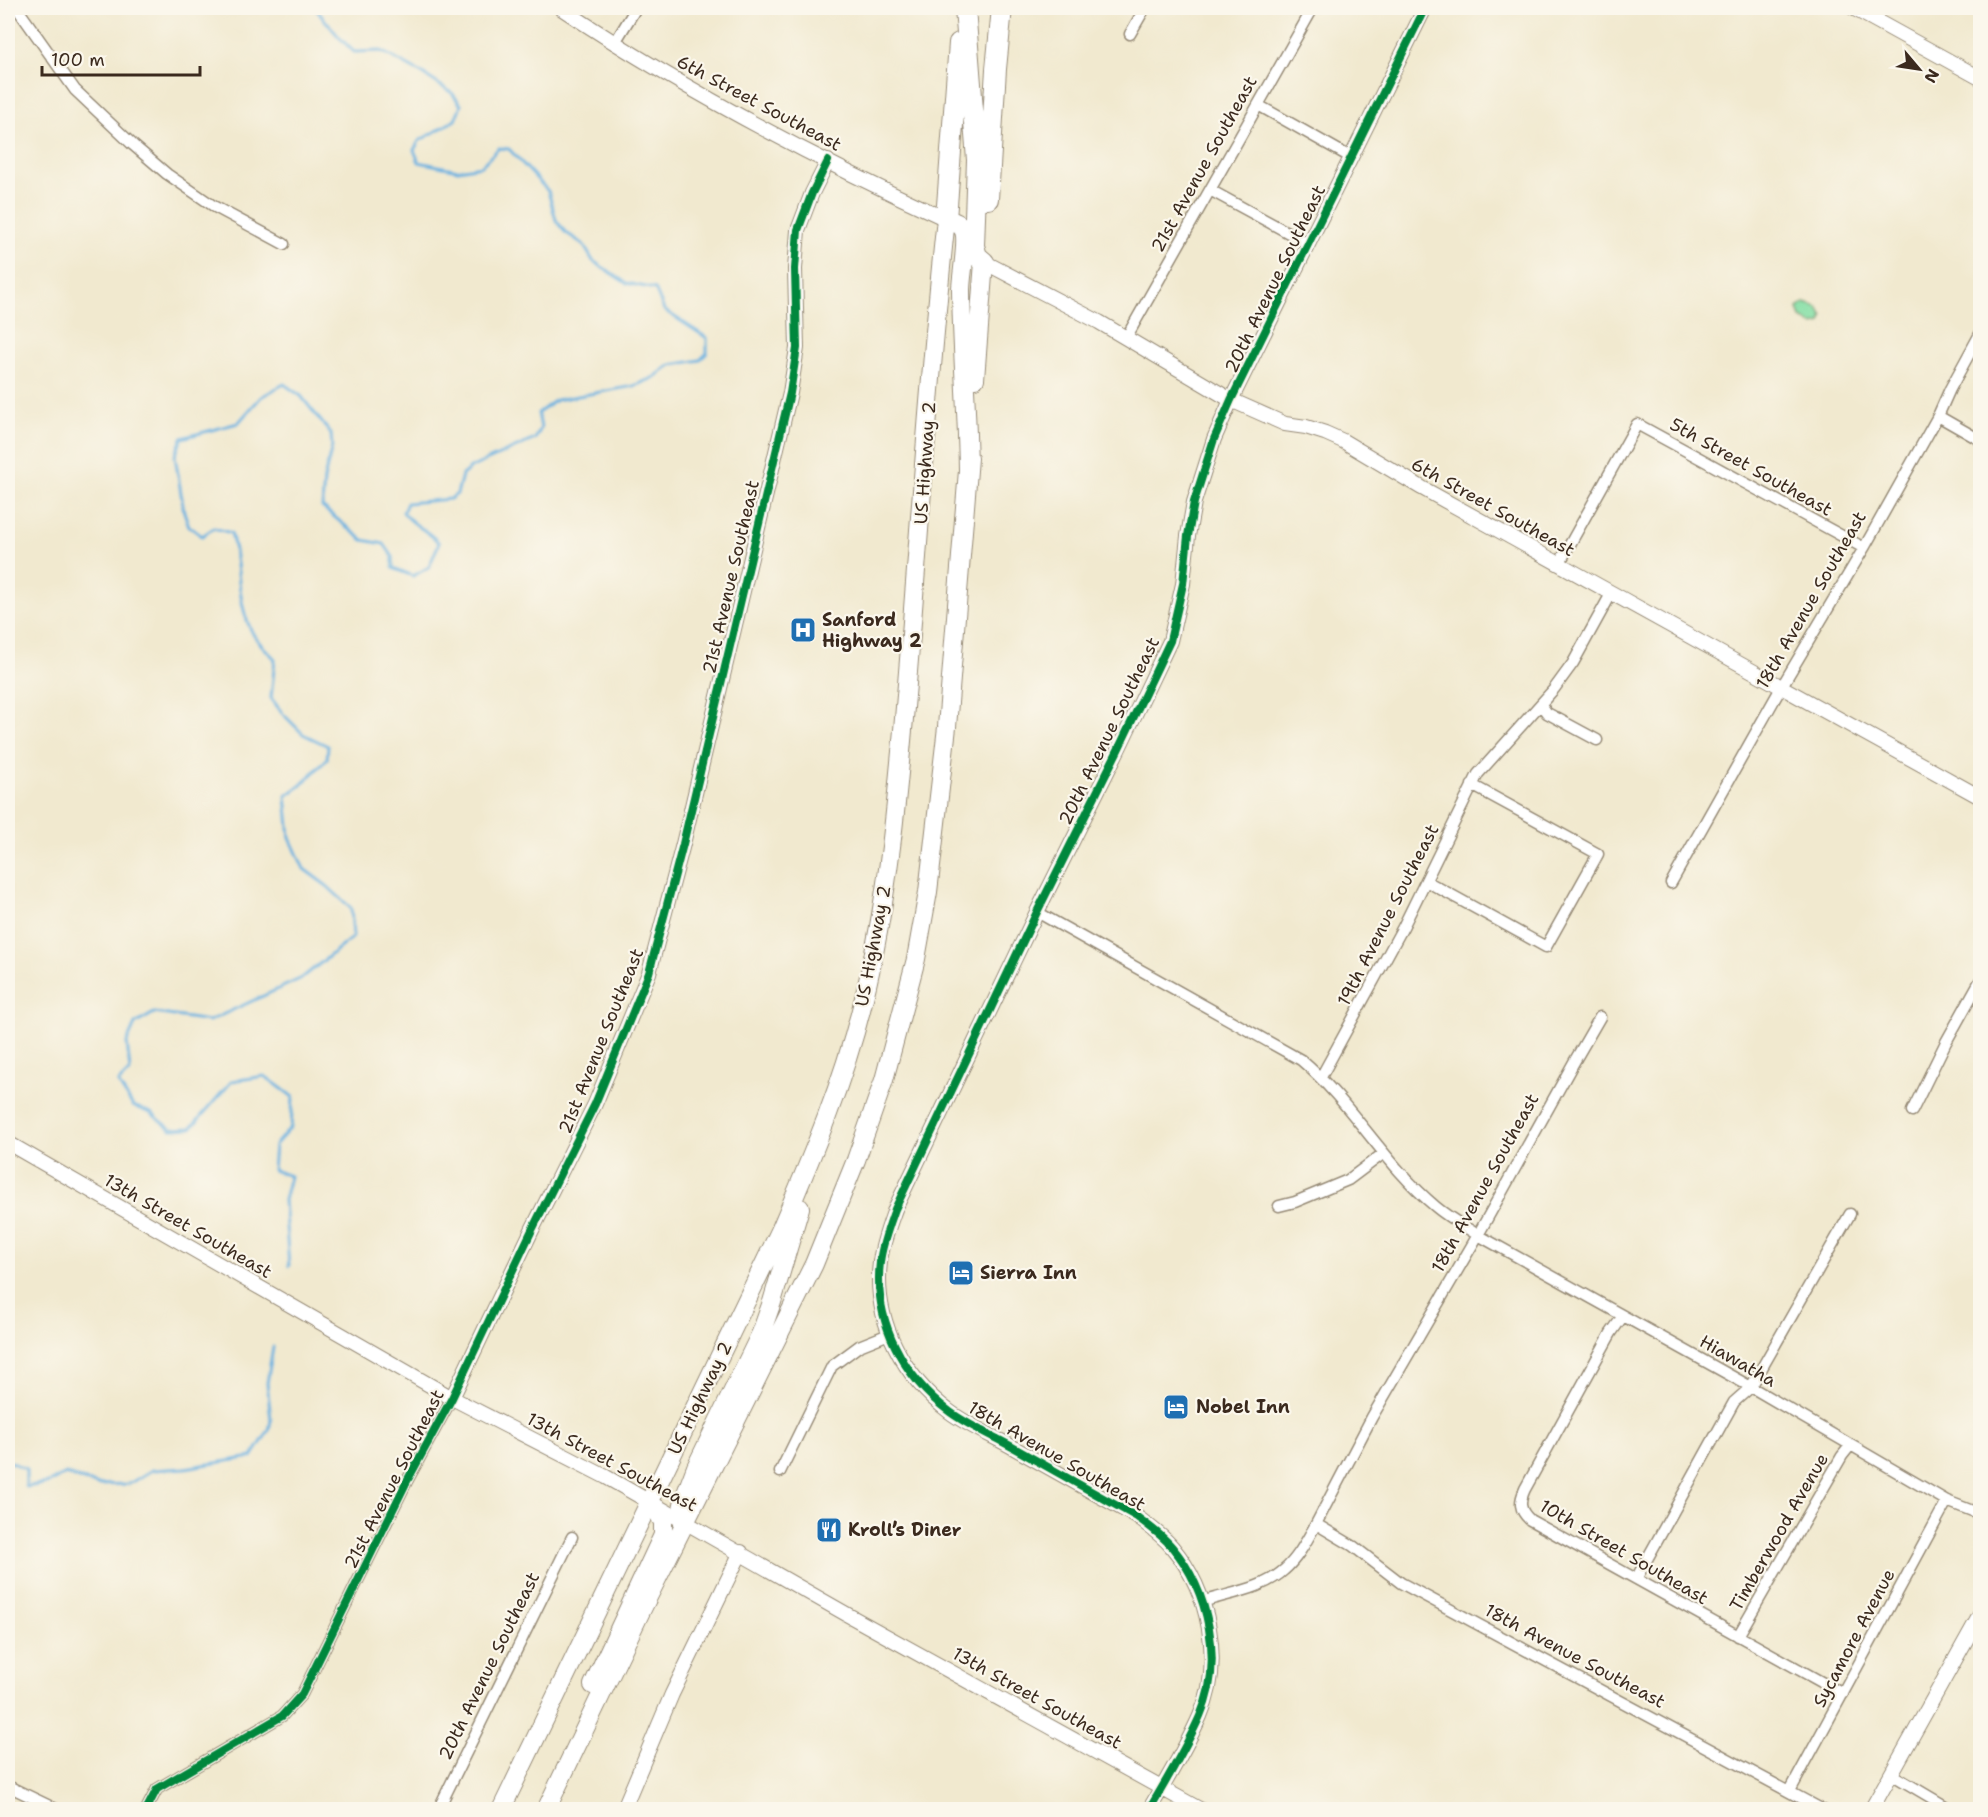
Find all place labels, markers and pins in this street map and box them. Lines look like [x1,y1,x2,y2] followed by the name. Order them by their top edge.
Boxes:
[822,608,922,653] place label: Sanford Highway 2
[788,615,818,645] hospital icon: Sanford Highway 2
[946,1258,976,1288] hotel icon: Sierra Inn
[980,1261,1077,1285] place label: Sierra Inn
[1161,1392,1191,1422] hotel icon: Nobel Inn
[1196,1395,1290,1419] place label: Nobel Inn
[814,1515,844,1545] restaurant icon: Kroll’s Diner
[848,1518,962,1542] place label: Kroll’s Diner

